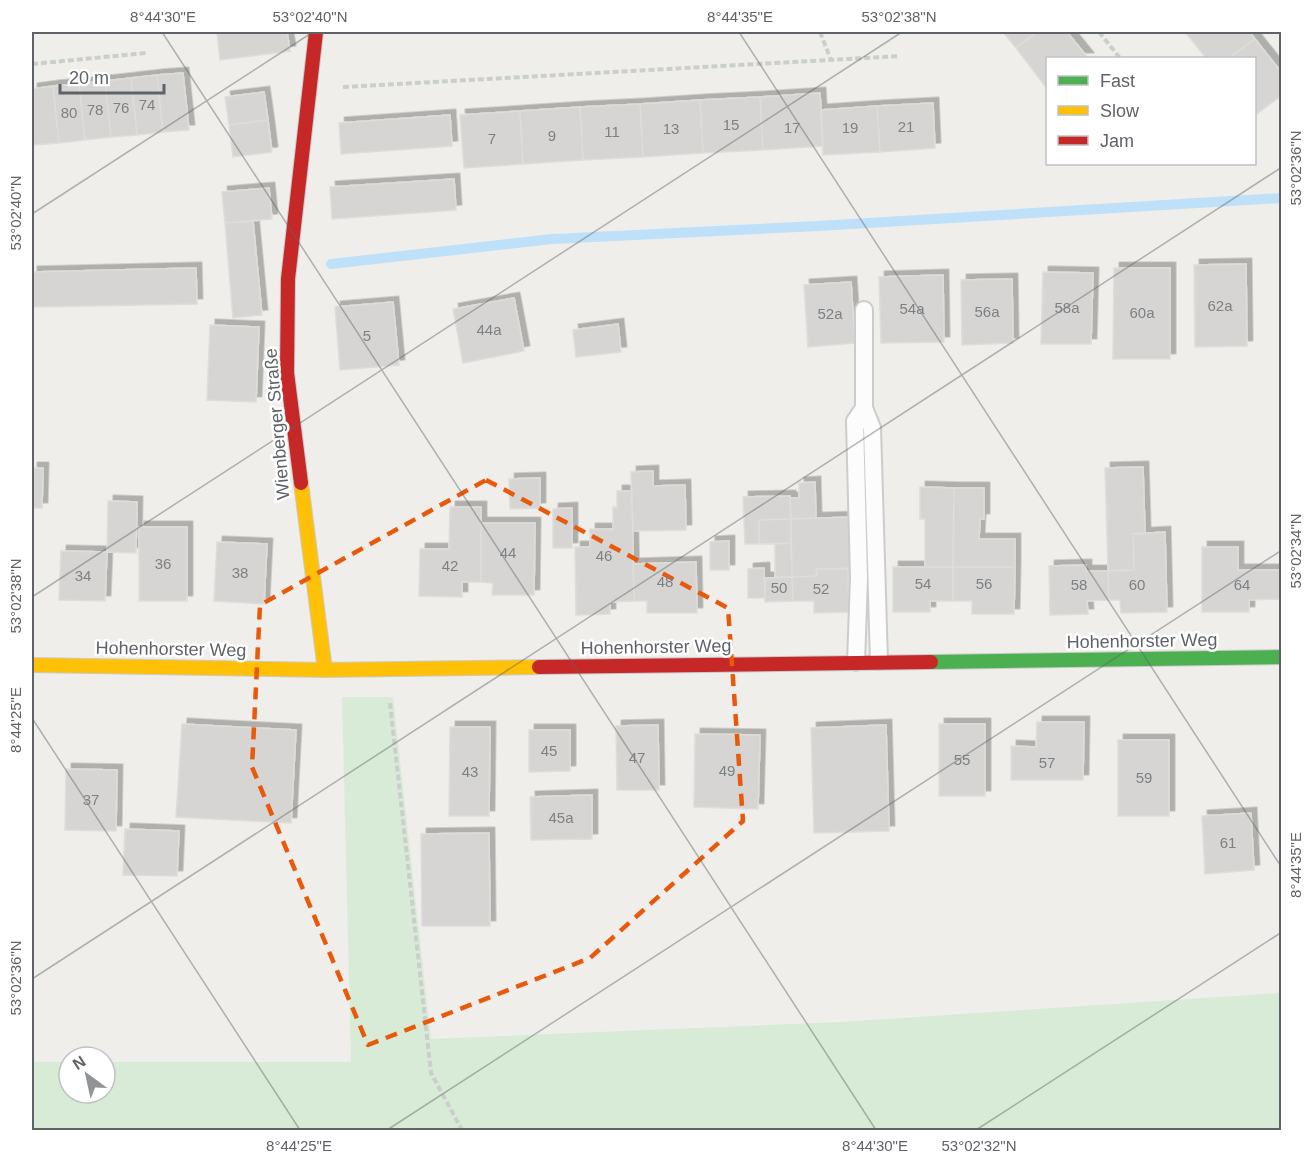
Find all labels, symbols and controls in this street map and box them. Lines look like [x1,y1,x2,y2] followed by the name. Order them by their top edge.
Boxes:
[130,8,196,25] text: 8°44'30"E
[272,8,348,25] text: 53°02'40"N
[707,8,773,25] text: 8°44'35"E
[861,8,937,25] text: 53°02'38"N
[60,57,164,95] scale bar
[1046,57,1256,165] legend
[69,68,109,88] text: 20 m
[1100,71,1135,91] text: Fast
[139,96,155,113] house number: 74
[113,99,129,116] house number: 76
[87,101,103,118] house number: 78
[1100,101,1140,121] text: Slow
[61,104,77,121] house number: 80
[723,116,739,133] house number: 15
[898,118,914,135] house number: 21
[784,119,800,136] house number: 17
[842,119,858,136] house number: 19
[663,120,679,137] house number: 13
[604,123,620,140] house number: 11
[548,127,556,144] house number: 9
[488,130,496,147] house number: 7
[1287,130,1304,206] text: 53°02'36"N
[1100,131,1134,151] text: Jam
[7,175,24,251] text: 53°02'40"N
[1207,297,1233,314] house number: 62a
[1054,299,1080,316] house number: 58a
[899,300,925,317] house number: 54a
[974,303,1000,320] house number: 56a
[1129,304,1155,321] house number: 60a
[817,305,843,322] house number: 52a
[476,321,502,338] house number: 44a
[363,327,371,344] house number: 5
[260,347,294,501] street label: Wienberger Straße
[1287,513,1304,589] text: 53°02'34"N
[500,544,516,561] house number: 44
[596,547,612,564] house number: 46
[155,555,171,572] house number: 36
[442,557,458,574] house number: 42
[7,558,24,634] text: 53°02'38"N
[232,564,248,581] house number: 38
[75,567,91,584] house number: 34
[657,573,673,590] house number: 48
[915,575,931,592] house number: 54
[976,575,992,592] house number: 56
[1071,576,1087,593] house number: 58
[1129,576,1145,593] house number: 60
[1234,576,1250,593] house number: 64
[771,579,787,596] house number: 50
[813,580,829,597] house number: 52
[1066,630,1218,652] street label: Hohenhorster Weg
[580,636,732,658] street label: Hohenhorster Weg
[95,638,247,660] street label: Hohenhorster Weg
[7,687,24,753] text: 8°44'25"E
[541,742,557,759] house number: 45
[629,749,645,766] house number: 47
[954,751,970,768] house number: 55
[1039,754,1055,771] house number: 57
[719,762,735,779] house number: 49
[462,763,478,780] house number: 43
[1136,769,1152,786] house number: 59
[83,791,99,808] house number: 37
[548,809,574,826] house number: 45a
[1287,832,1304,898] text: 8°44'35"E
[1220,834,1236,851] house number: 61
[7,940,24,1016] text: 53°02'36"N
[57,1045,117,1105] north arrow
[70,1053,89,1073] text: N
[266,1137,332,1154] text: 8°44'25"E
[842,1137,908,1154] text: 8°44'30"E
[941,1137,1017,1154] text: 53°02'32"N

